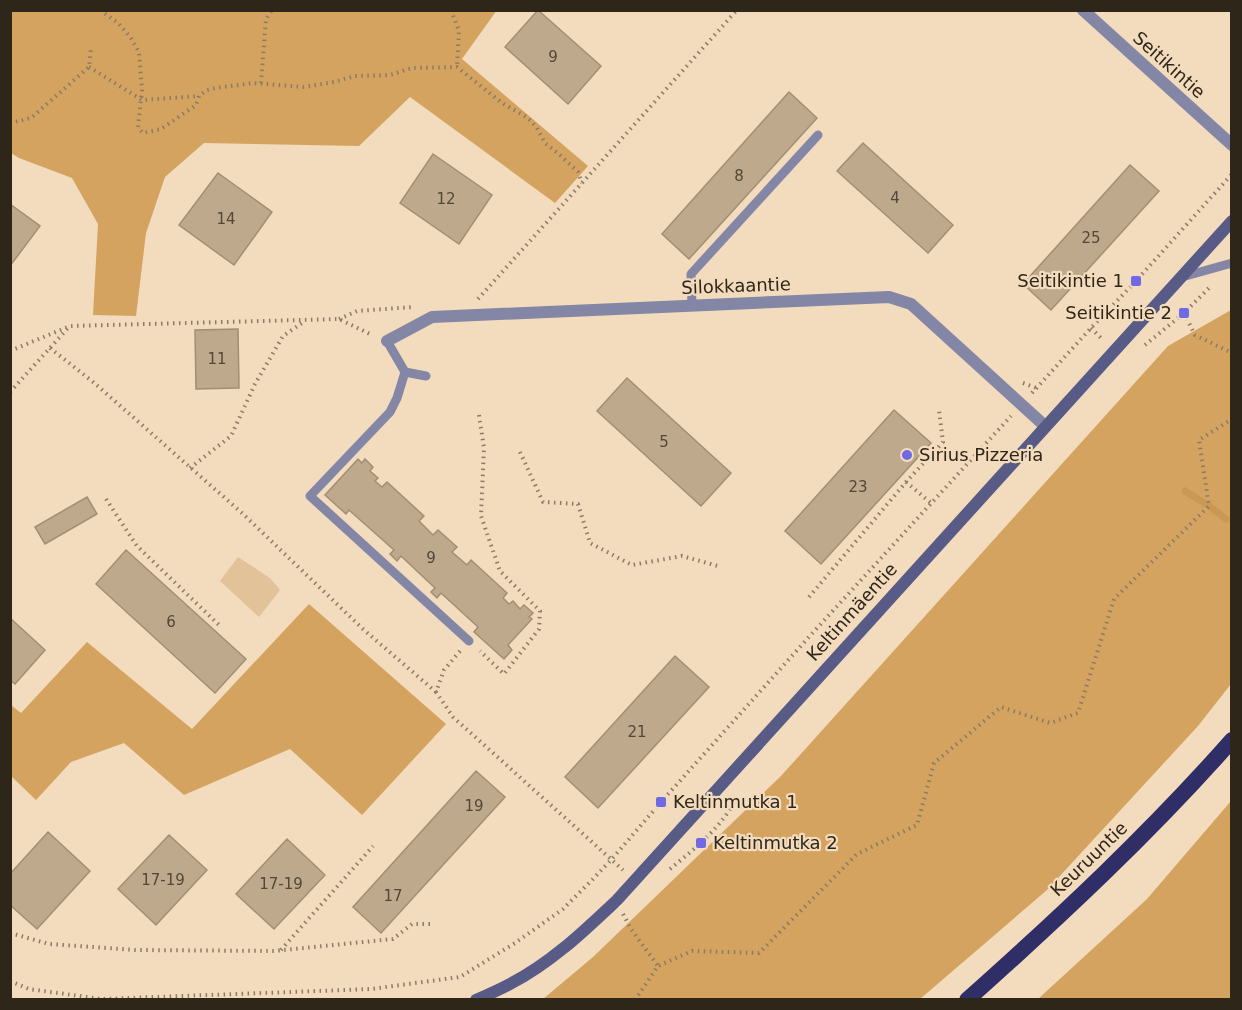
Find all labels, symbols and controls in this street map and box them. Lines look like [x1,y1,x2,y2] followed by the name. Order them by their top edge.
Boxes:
[1129,27,1210,102] street label: Seitikintie
[548,48,558,66] house number: 9
[734,167,744,185] house number: 8
[890,189,900,207] house number: 4
[436,190,456,208] house number: 12
[216,210,236,228] house number: 14
[1081,229,1101,247] house number: 25
[1017,270,1124,291] place label: Seitikintie 1
[681,273,791,298] street label: Silokkaantie
[1129,274,1143,288] marker: Seitikintie 1
[1065,302,1172,323] place label: Seitikintie 2
[1177,306,1191,320] marker: Seitikintie 2
[207,350,227,368] house number: 11
[659,433,669,451] house number: 5
[919,444,1043,465] place label: Sirius Pizzeria
[900,448,914,462] marker: Sirius Pizzeria
[848,478,868,496] house number: 23
[426,549,436,567] house number: 9
[802,558,901,665] street label: Keltinmäentie
[166,613,176,631] house number: 6
[627,723,647,741] house number: 21
[673,791,798,812] place label: Keltinmutka 1
[654,795,668,809] marker: Keltinmutka 1
[464,797,484,815] house number: 19
[1046,817,1131,900] street label: Keuruuntie
[713,832,838,853] place label: Keltinmutka 2
[694,836,708,850] marker: Keltinmutka 2
[141,871,185,889] house number: 17-19
[259,875,303,893] house number: 17-19
[383,887,403,905] house number: 17

